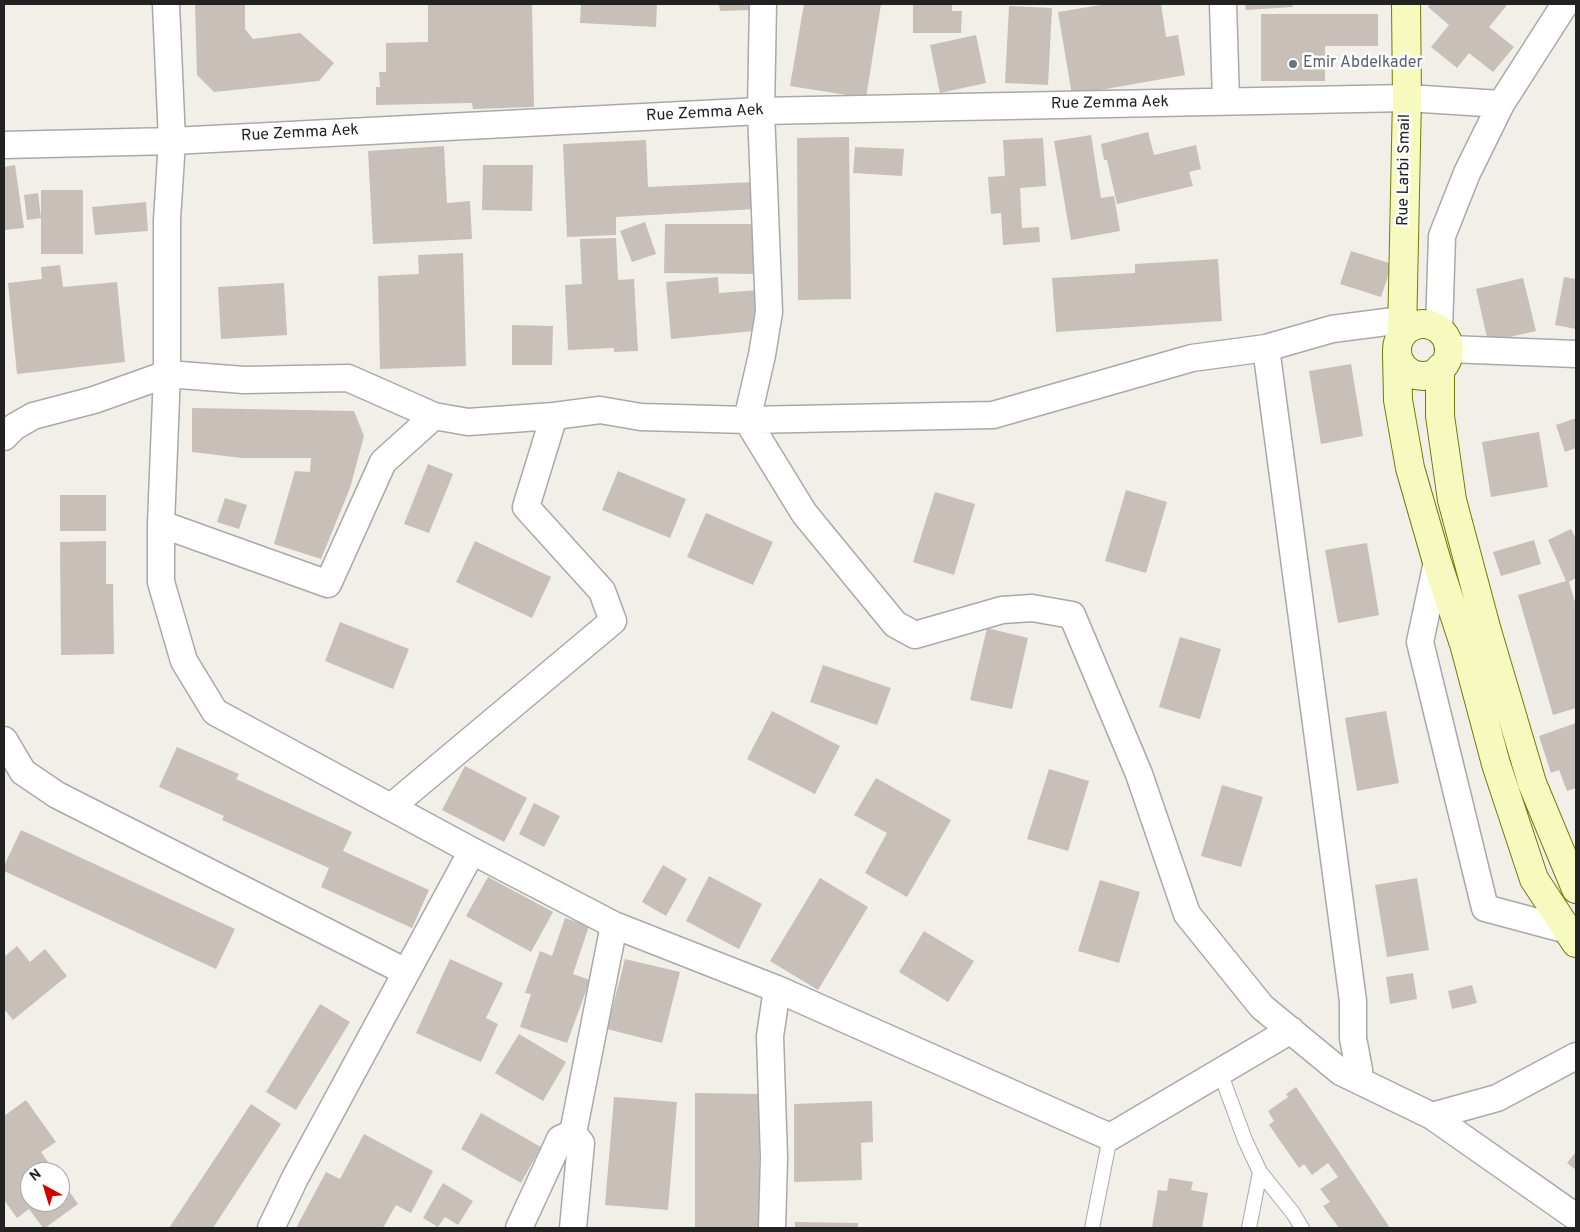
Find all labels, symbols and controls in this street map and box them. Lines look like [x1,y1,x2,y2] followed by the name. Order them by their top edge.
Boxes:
[1303,54,1423,74] place label: Emir Abdelkader
[1287,58,1299,70] marker: Emir Abdelkader
[1051,93,1169,115] street label: Rue Zemma Aek
[646,101,764,127] street label: Rue Zemma Aek
[1394,114,1416,226] street label: Rue Larbi Smail
[241,121,359,147] street label: Rue Zemma Aek
[20,1162,70,1212] north arrow
[27,1166,45,1186] text: N

